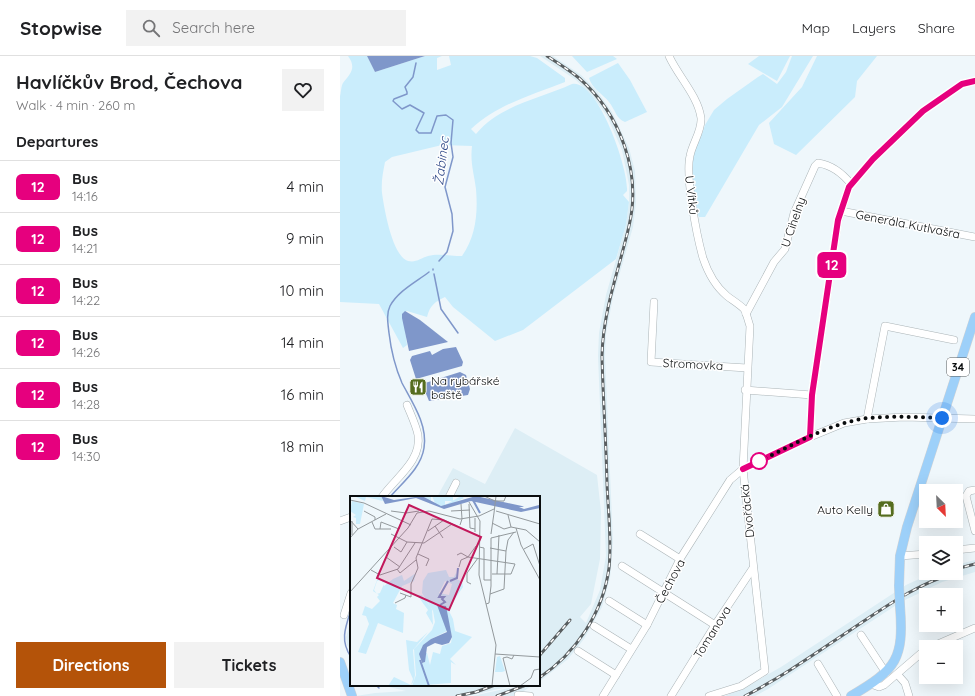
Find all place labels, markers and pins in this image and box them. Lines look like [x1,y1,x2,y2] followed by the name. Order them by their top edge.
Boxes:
[431,373,500,402] place label: Na rybářské baště
[408,377,428,397] restaurant icon: Na rybářské baště
[750,452,768,470] unlabelled marker
[876,499,896,519] shop icon: Auto Kelly
[817,502,873,517] place label: Auto Kelly

